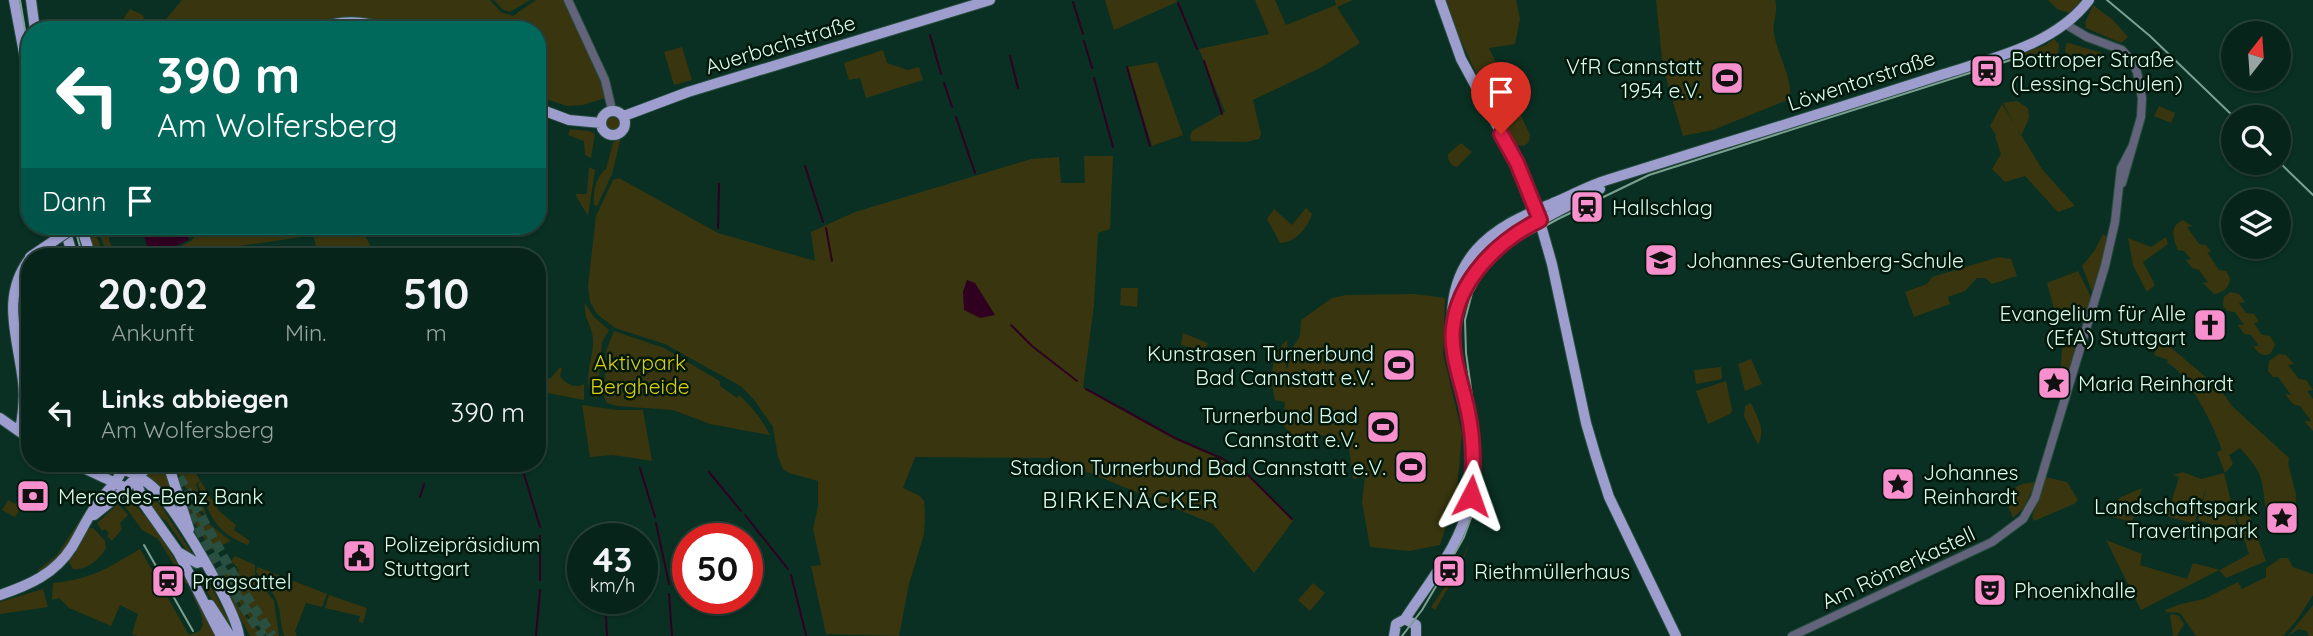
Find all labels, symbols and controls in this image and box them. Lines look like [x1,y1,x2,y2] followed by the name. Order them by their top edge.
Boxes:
[702,9,858,79] street label: Auerbachstraße
[2221,21,2291,91] north arrow
[2221,21,2291,259] map controls
[157,44,300,105] text: 390 m
[1784,44,1938,116] street label: Löwentorstraße
[2011,46,2183,96] place label: Bottroper Straße (Lessing-Schulen)
[42,49,133,140] icon: left
[1968,52,2006,90] station icon: Bottroper Straße (Lessing-Schulen)
[1566,53,1702,103] place label: VfR Cannstatt 1954 e.V.
[1708,59,1746,97] sports icon: VfR Cannstatt 1954 e.V.
[1471,62,1531,134] pin
[1482,73,1520,111] icon: arrive
[157,105,398,145] text: Am Wolfersberg
[2221,105,2291,175] button: search
[121,182,159,220] icon: arrive
[42,185,107,218] text: Dann
[1568,188,1606,226] station icon: Hallschlag
[2221,189,2291,259] button: layers
[1612,194,1713,220] place label: Hallschlag
[1642,241,1680,279] school or university icon: Johannes-Gutenberg-Schule
[1686,247,1964,273] place label: Johannes-Gutenberg-Schule
[98,267,208,320] text: 20:02
[294,267,318,320] text: 2
[403,267,469,320] text: 510
[2000,300,2186,350] place label: Evangelium für Alle (EfA) Stuttgart
[2191,306,2229,344] church icon: Evangelium für Alle (EfA) Stuttgart
[112,318,194,347] text: Ankunft
[285,318,326,347] text: Min.
[426,318,447,347] text: m
[1147,340,1374,390] place label: Kunstrasen Turnerbund Bad Cannstatt e.V.
[1380,346,1418,384] sports icon: Kunstrasen Turnerbund Bad Cannstatt e.V.
[590,349,690,399] park label: Aktivpark Bergheide
[2035,364,2073,402] place icon: Maria Reinhardt
[2078,370,2234,396] place label: Maria Reinhardt
[101,382,289,415] text: Links abbiegen
[42,394,80,432] icon: left
[451,396,525,429] text: 390 m
[1201,402,1358,452] place label: Turnerbund Bad Cannstatt e.V.
[1364,408,1402,446] sports icon: Turnerbund Bad Cannstatt e.V.
[101,415,274,444] text: Am Wolfersberg
[1392,448,1430,486] sports icon: Stadion Turnerbund Bad Cannstatt e.V.
[1010,454,1386,480] place label: Stadion Turnerbund Bad Cannstatt e.V.
[1434,459,1508,533] position arrow
[1923,459,2018,509] place label: Johannes Reinhardt
[1879,465,1917,503] place icon: Johannes Reinhardt
[14,477,52,515] bank icon: Mercedes-Benz Bank
[58,483,263,509] place label: Mercedes-Benz Bank
[1042,485,1220,514] district label: BIRKENÄCKER
[2094,493,2258,543] place label: Landschaftspark Travertinpark
[2263,499,2301,537] place icon: Landschaftspark Travertinpark
[1817,520,1979,614] street label: Am Römerkastell
[672,523,763,614] speed limit sign: 50
[384,531,540,581] place label: Polizeipräsidium Stuttgart
[340,537,378,575] public building icon: Polizeipräsidium Stuttgart
[593,537,632,581] text: 43
[1430,552,1468,590] station icon: Riethmüllerhaus
[1474,558,1630,584] place label: Riethmüllerhaus
[149,562,187,600] station icon: Pragsattel
[192,568,292,594] place label: Pragsattel
[1971,571,2009,609] theatre icon: Phoenixhalle
[590,574,635,597] text: km/h
[2014,577,2136,603] place label: Phoenixhalle

